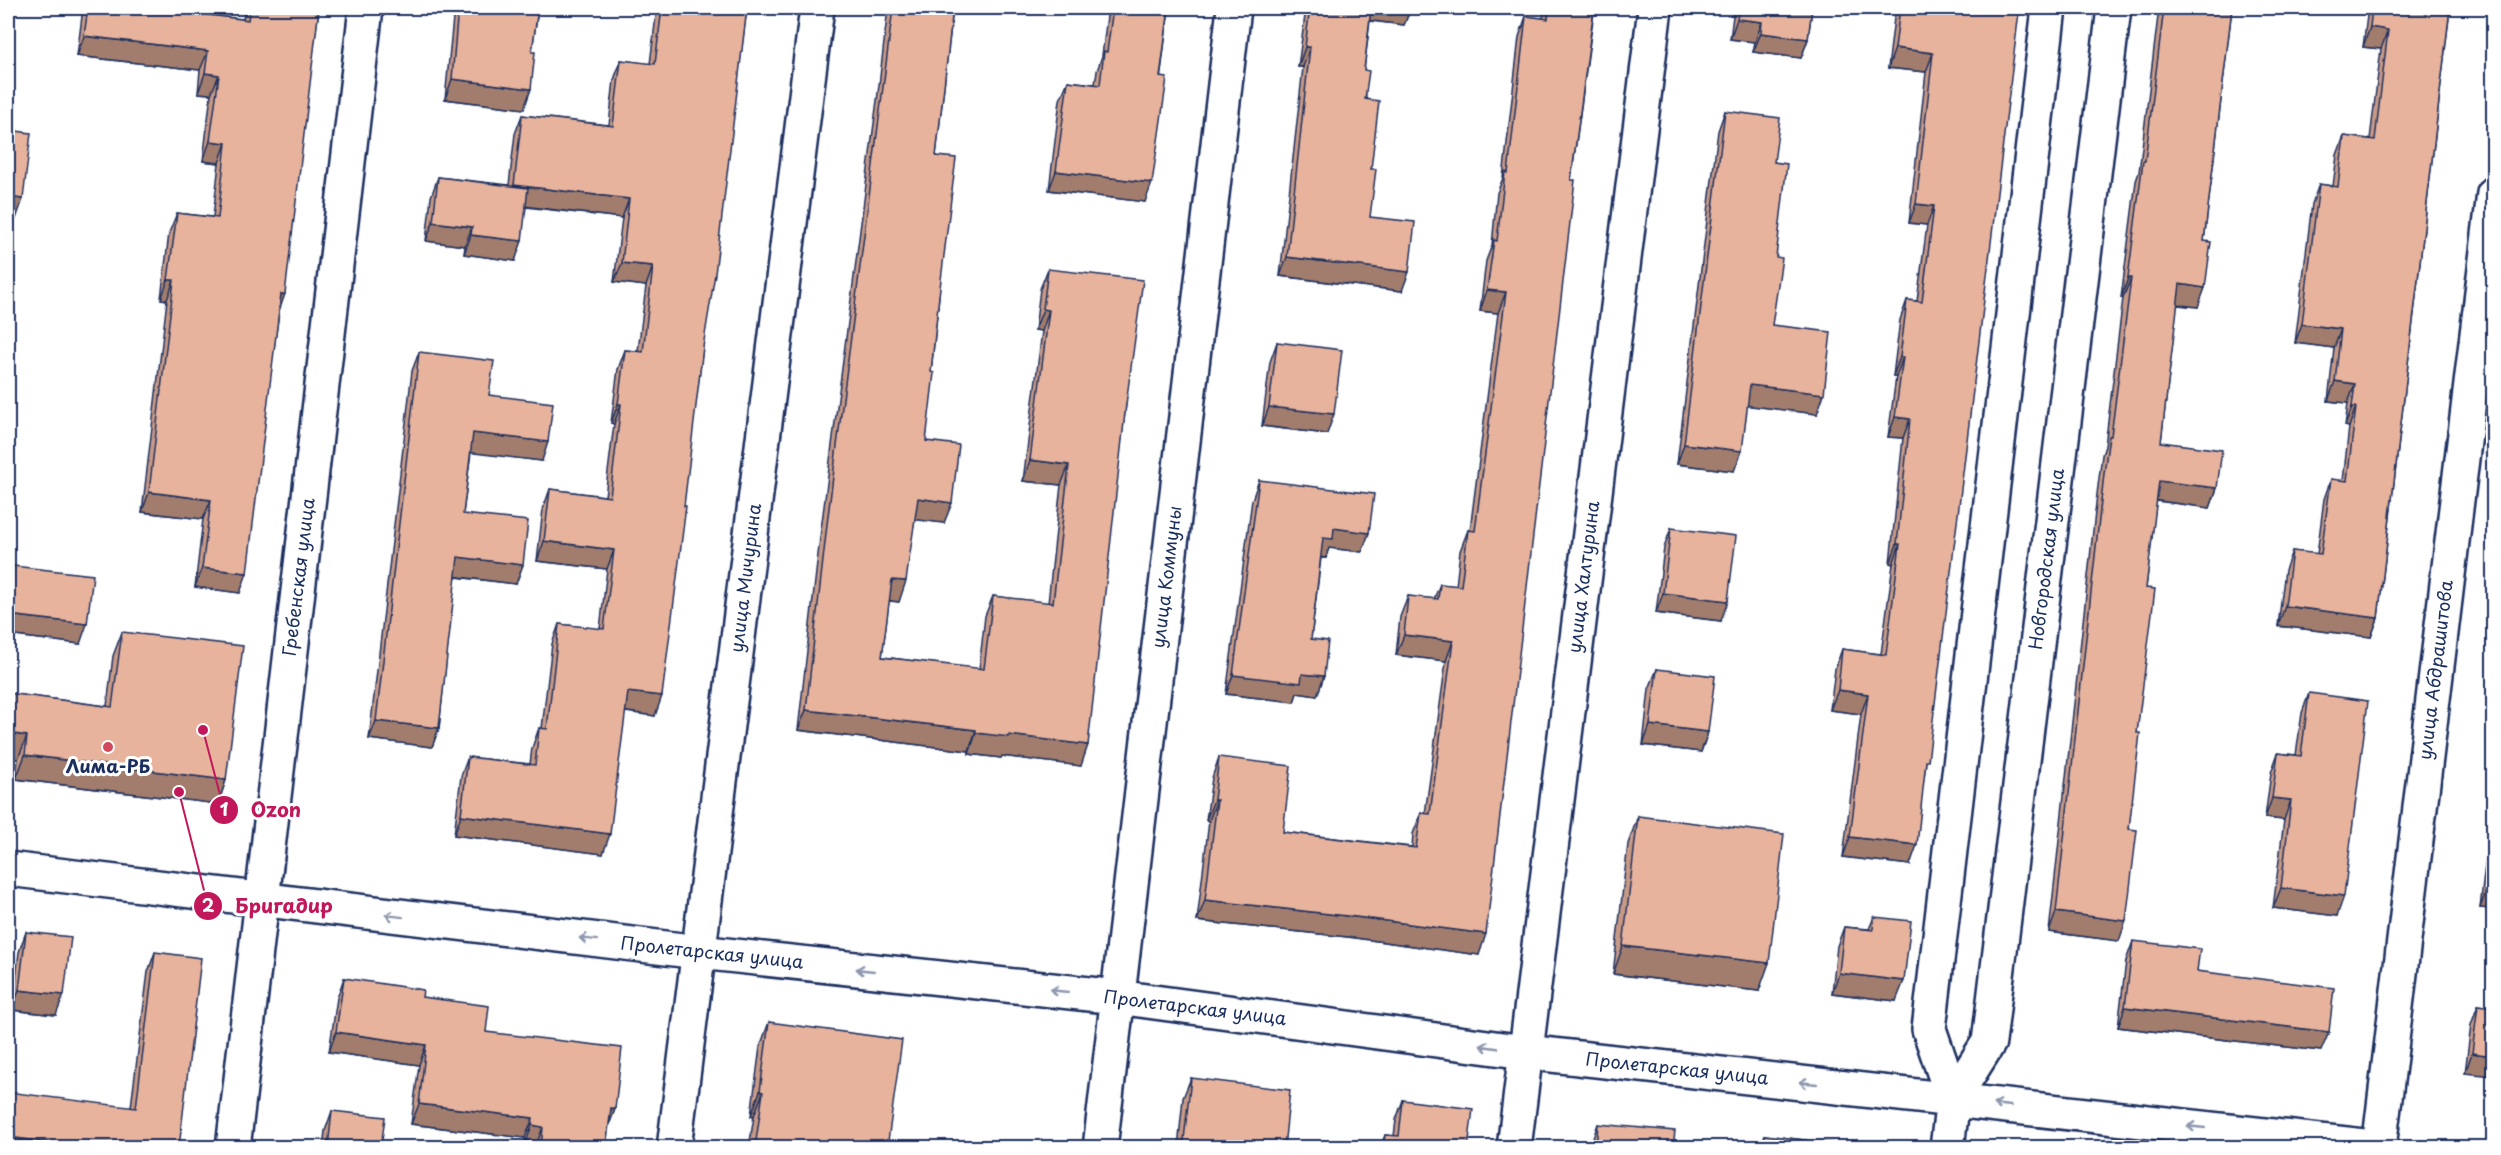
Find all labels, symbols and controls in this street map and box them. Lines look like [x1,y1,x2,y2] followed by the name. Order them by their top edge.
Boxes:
[2021,466,2070,651] street label: Новгородская улица
[274,496,321,657] street label: Гребенская улица
[1560,498,1605,655] street label: улица Халтурина
[722,501,767,654] street label: улица Мичурина
[1143,504,1188,650] street label: улица Коммуны
[2410,578,2459,761] street label: улица Абдрашитова
[101,740,115,754] marker: Лима-РБ
[66,752,150,779] place label: Лима-РБ
[209,791,313,829] callout: Ozon
[251,794,301,824] text: Ozon
[220,795,229,822] text: 1
[193,887,345,925] callout: Бригадир
[235,890,333,920] text: Бригадир
[202,891,215,918] text: 2
[385,910,404,921] one-way arrow
[619,928,806,975] street label: Пролетарская улица
[578,933,598,944] one-way arrow
[855,964,875,975] one-way arrow
[1102,982,1289,1031] street label: Пролетарская улица
[1049,985,1069,996] one-way arrow
[1480,1041,1499,1052] one-way arrow
[1584,1044,1771,1091] street label: Пролетарская улица
[1798,1077,1818,1088] one-way arrow
[1992,1099,2012,1110] one-way arrow
[2186,1121,2206,1132] one-way arrow

